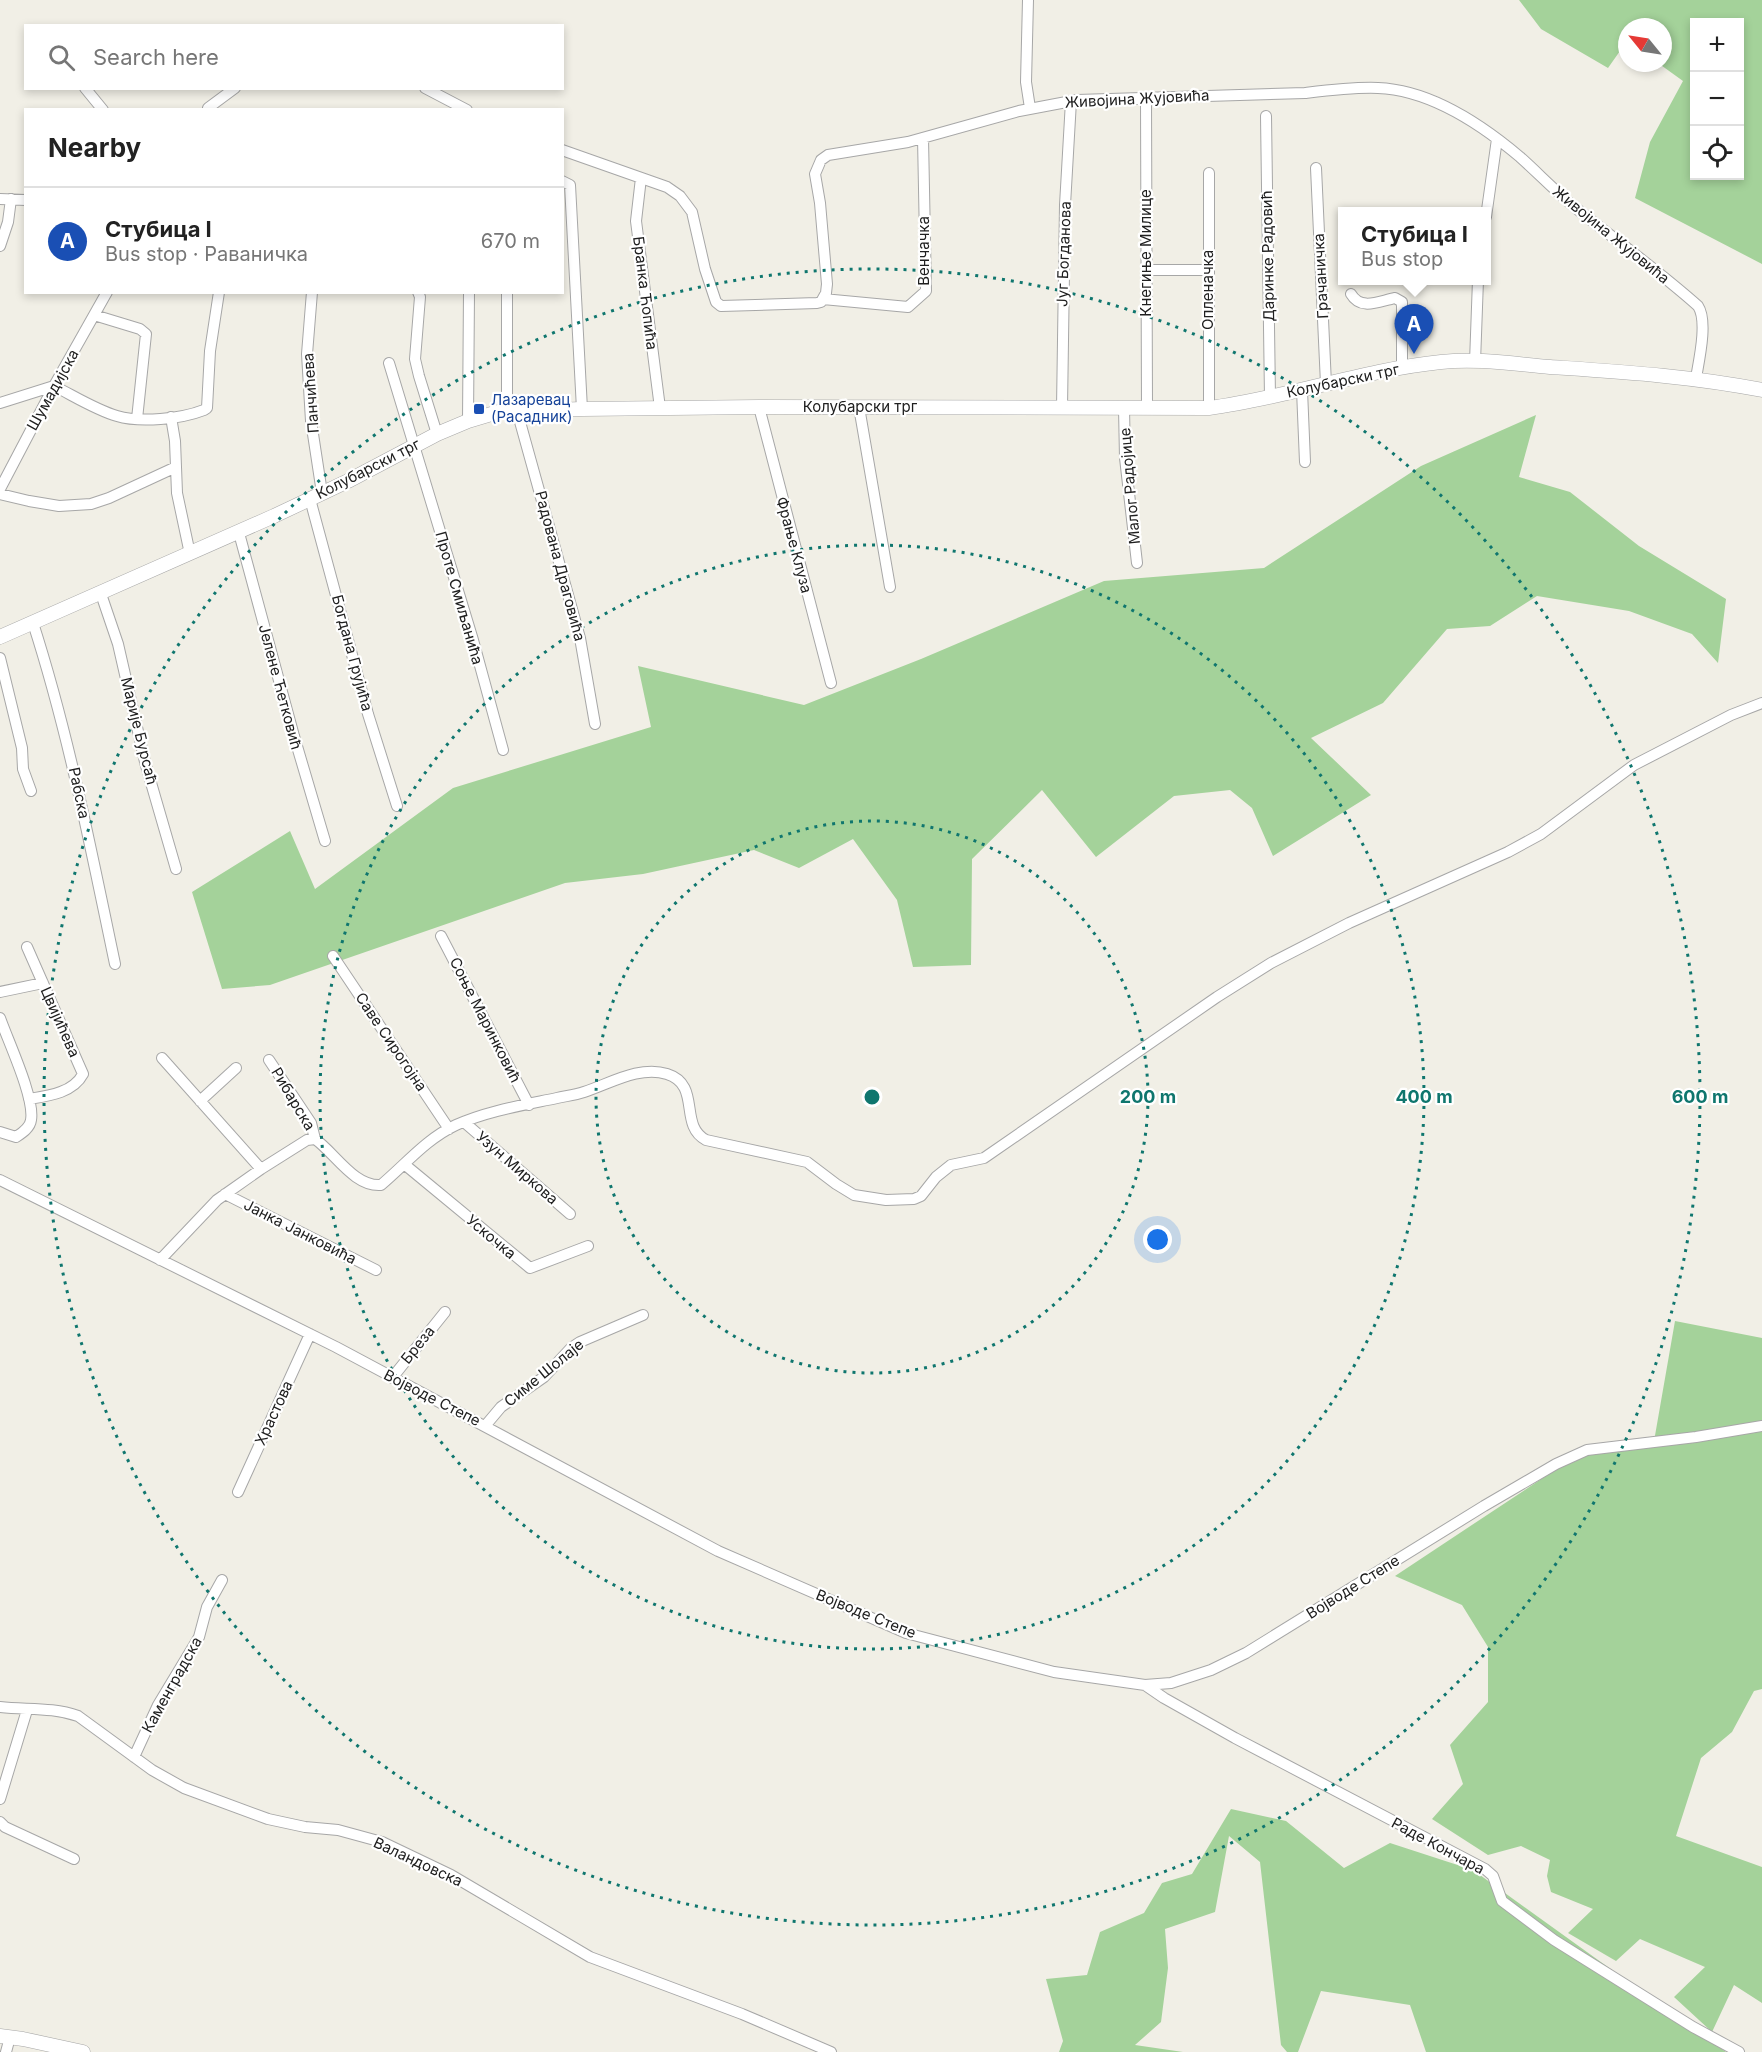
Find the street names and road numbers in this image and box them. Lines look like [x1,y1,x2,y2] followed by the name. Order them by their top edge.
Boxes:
[1064,85,1210,112] street label: Живојина Жујовића
[1549,182,1674,288] street label: Живојина Жујовића
[1136,189,1155,317] street label: Кнегиње Милице
[1257,190,1278,322] street label: Даринке Радовић
[1052,201,1075,307] street label: Југ Богданова
[914,216,933,286] street label: Венчачка
[1309,233,1332,319] street label: Грачаничка
[629,235,662,351] street label: Бранка Ћопића
[1198,250,1217,330] street label: Опленачка
[22,346,83,434] street label: Шумадијска
[298,352,323,434] street label: Панчићева
[1285,359,1401,402] street label: Колубарски трг
[803,397,918,416] street label: Колубарски трг
[1115,427,1144,545] street label: Малог Радојице
[312,434,424,503] street label: Колубарски трг
[531,489,590,643] street label: Радована Драговића
[772,495,816,595] street label: Фрање Клуза
[431,529,488,667] street label: Проте Смиљанића
[328,593,377,713] street label: Богдана Грујића
[255,622,306,752] street label: Јелене Ћетковић
[117,675,162,787] street label: Марије Бурсаћ
[65,765,94,820] street label: Рабска
[446,954,525,1086] street label: Соње Маринковић
[36,984,84,1060] street label: Цвијићева
[351,989,431,1095] street label: Саве Сирогојна
[267,1064,320,1134] street label: Рибарска
[472,1127,562,1208] street label: Узун Миркова
[241,1195,360,1268] street label: Јанка Јанковића
[463,1210,520,1263] street label: Ускочка
[397,1322,439,1368] street label: Бреза
[500,1335,587,1411] street label: Симе Шолаје
[381,1365,484,1430] street label: Војводе Степе
[250,1377,297,1448] street label: Храстова
[1303,1550,1403,1623] street label: Војводе Степе
[813,1585,919,1642] street label: Војводе Степе
[137,1633,206,1736] street label: Каменградска
[1388,1813,1488,1878] street label: Раде Кончара
[371,1833,466,1890] street label: Валандовска

